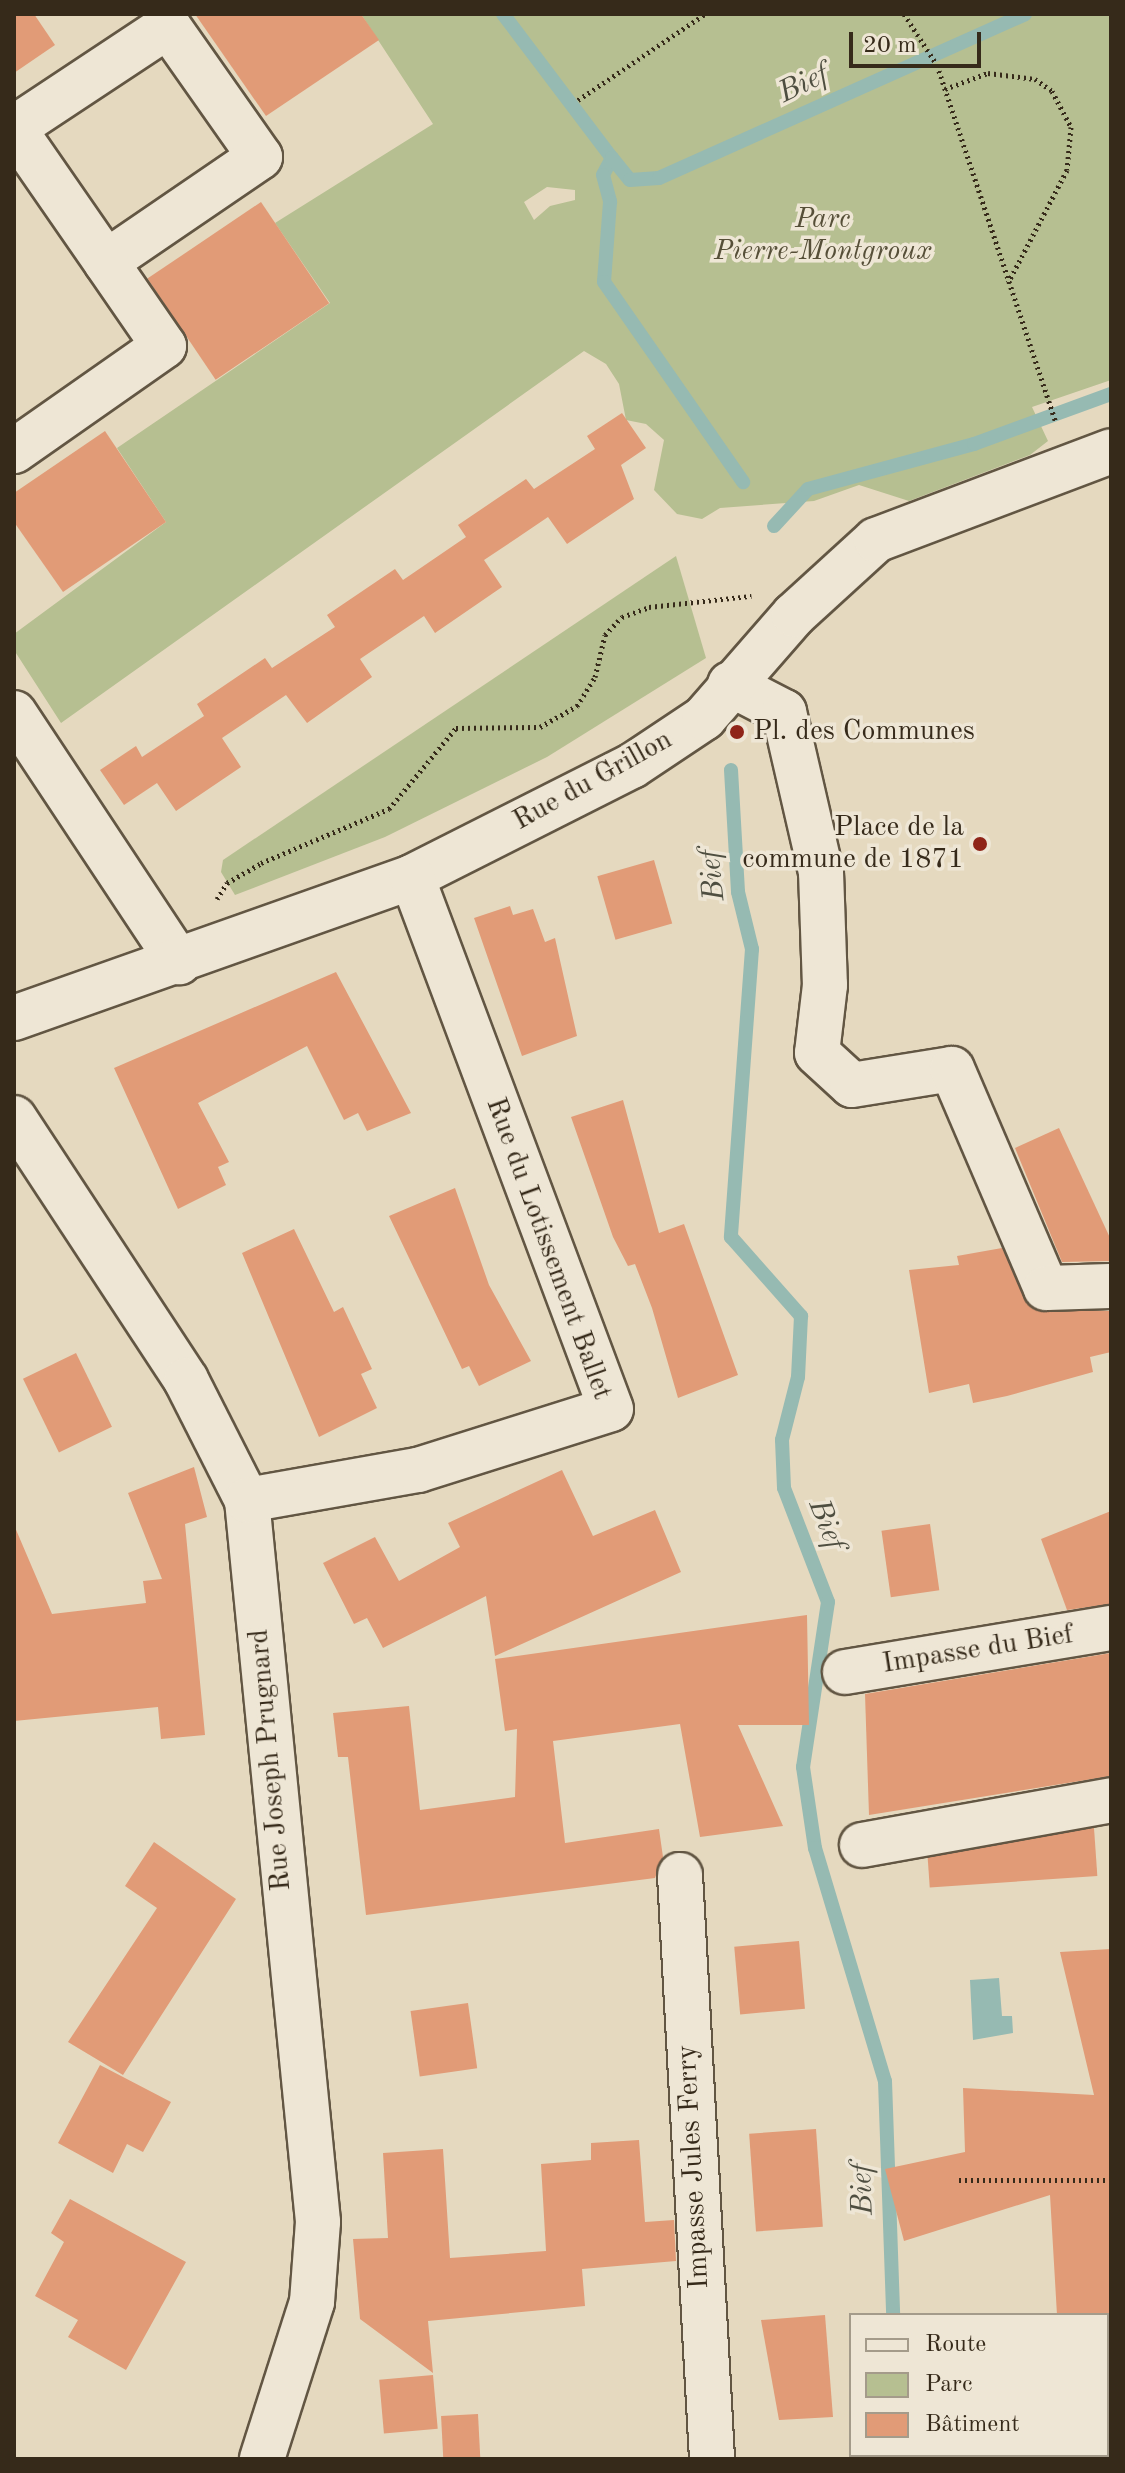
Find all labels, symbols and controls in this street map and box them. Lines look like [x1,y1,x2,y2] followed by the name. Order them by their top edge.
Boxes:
[853,16,985,66] scale bar
[863,34,917,58] text: 20 m
[772,56,836,112] water label: Bief
[714,203,932,269] park label: Parc Pierre-Montgroux
[753,715,975,749] place label: Pl. des Communes
[728,723,746,741] marker: Pl. des Communes
[508,724,678,838] street label: Rue du Grillon
[742,811,964,877] place label: Place de la commune de 1871
[971,835,989,853] marker: Place de la commune de 1871
[692,847,734,903] water label: Bief
[478,1093,618,1405] street label: Rue du Lotissement Ballet
[799,1494,853,1556] water label: Bief
[880,1618,1076,1682] street label: Impasse du Bief
[243,1628,299,1892] street label: Rue Joseph Prugnard
[671,2044,717,2290] street label: Impasse Jules Ferry
[844,2162,882,2216] water label: Bief
[849,2313,1109,2457] legend
[925,2333,986,2357] text: Route
[925,2373,972,2397] text: Parc
[925,2413,1020,2437] text: Bâtiment

